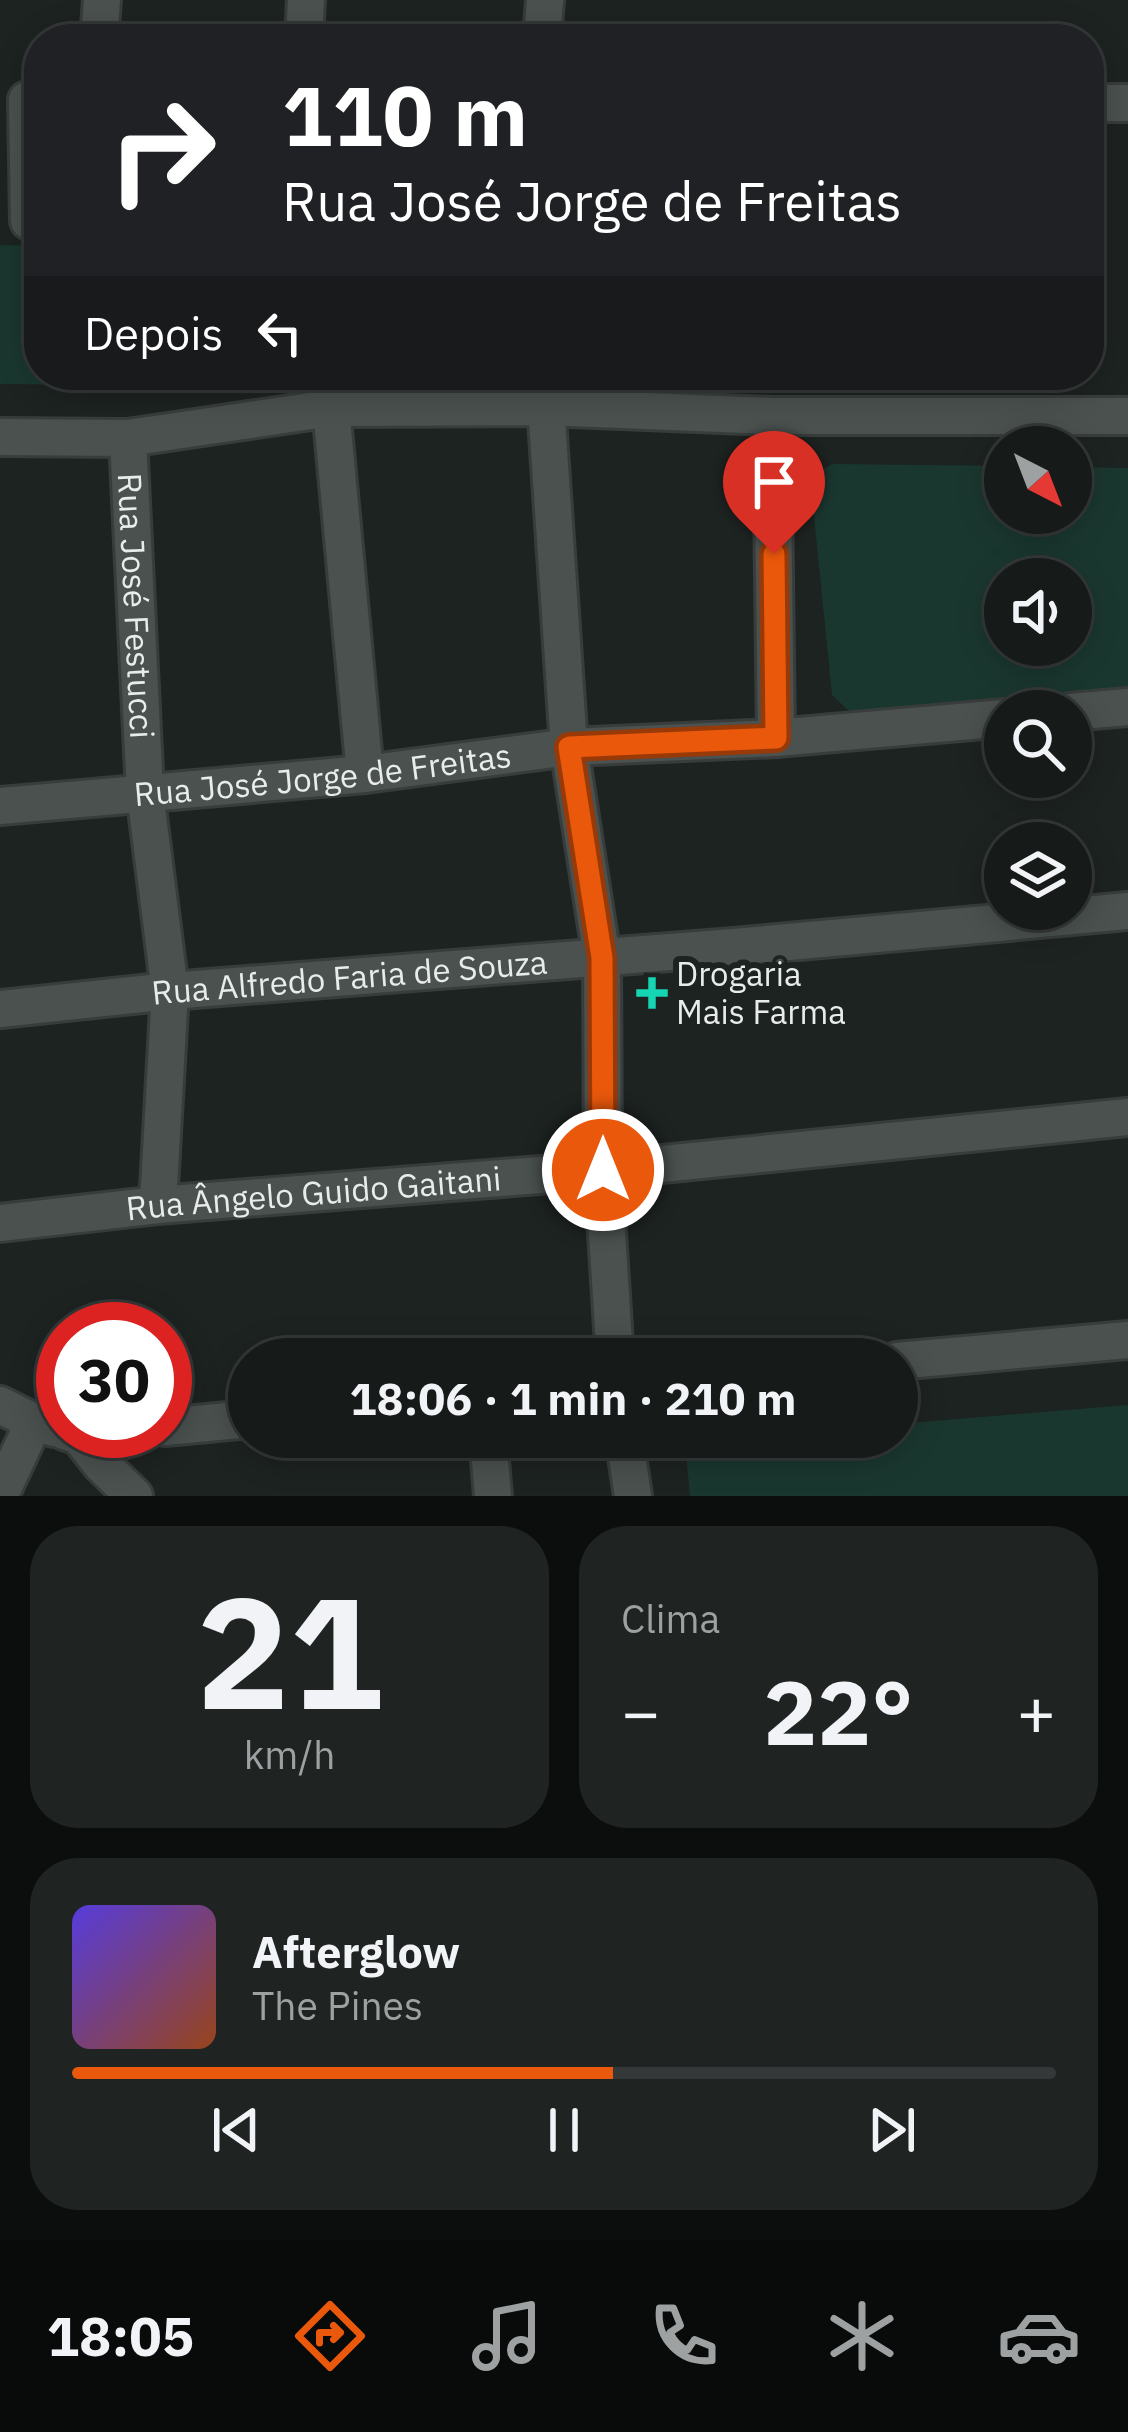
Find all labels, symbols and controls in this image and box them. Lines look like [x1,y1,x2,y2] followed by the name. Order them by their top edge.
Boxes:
[282,60,528,169] text: 110 m
[84,72,240,228] icon: right
[282,166,902,236] text: Rua José Jorge de Freitas
[247,300,313,366] icon: left
[84,304,223,362] text: Depois
[984,426,1092,534] north arrow
[984,426,1092,930] map controls
[723,431,825,554] pin
[741,449,807,515] icon: arrive
[109,472,164,740] street label: Rua José Festucci
[984,558,1092,666] button: sound
[984,690,1092,798] button: search
[132,733,514,815] street label: Rua José Jorge de Freitas
[984,822,1092,930] button: layers
[150,940,549,1014] street label: Rua Alfredo Faria de Souza
[676,952,846,1033] place label: Drogaria Mais Farma
[639,980,665,1006] marker: Drogaria Mais Farma
[540,1107,666,1233] position arrow
[124,1156,503,1230] street label: Rua Ângelo Guido Gaitani
[36,1302,192,1458] speed limit sign: 30
[350,1369,796,1427] text: 18:06 · 1 min · 210 m
[196,1549,383,1752] text: 21
[621,1593,720,1644] text: Clima
[763,1653,914,1770] text: 22°
[621,1668,661,1754] text: −
[1016,1668,1056,1754] text: +
[244,1729,335,1780] text: km/h
[252,1922,460,1980] text: Afterglow
[252,1980,423,2031] text: The Pines
[203,2097,269,2163] icon: previous
[531,2097,597,2163] icon: pause
[859,2097,925,2163] icon: next
[288,2294,372,2378] icon: directions
[465,2294,549,2378] icon: music
[642,2294,726,2378] icon: phone
[820,2294,904,2378] icon: climate
[997,2294,1081,2378] icon: car
[47,2301,194,2371] text: 18:05

